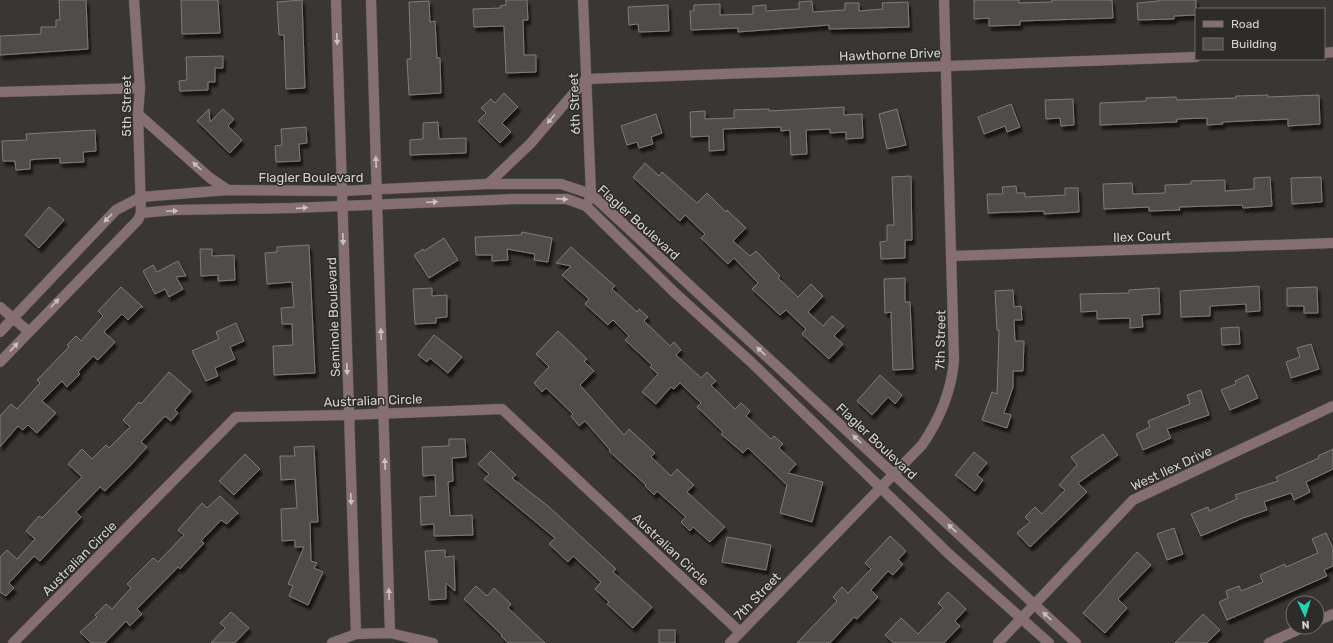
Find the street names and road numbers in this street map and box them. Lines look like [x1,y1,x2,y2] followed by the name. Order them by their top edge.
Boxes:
[839,45,941,64] street label: Hawthorne Drive
[566,73,583,135] street label: 6th Street
[119,75,134,137] street label: 5th Street
[259,170,363,186] street label: Flagler Boulevard
[594,182,683,264] street label: Flagler Boulevard
[1113,228,1171,245] street label: Ilex Court
[324,257,343,377] street label: Seminole Boulevard
[932,310,949,370] street label: 7th Street
[323,391,423,410] street label: Australian Circle
[833,400,920,483] street label: Flagler Boulevard
[1128,443,1214,494] street label: West Ilex Drive
[629,510,712,589] street label: Australian Circle
[39,518,120,599] street label: Australian Circle
[731,569,784,623] street label: 7th Street

